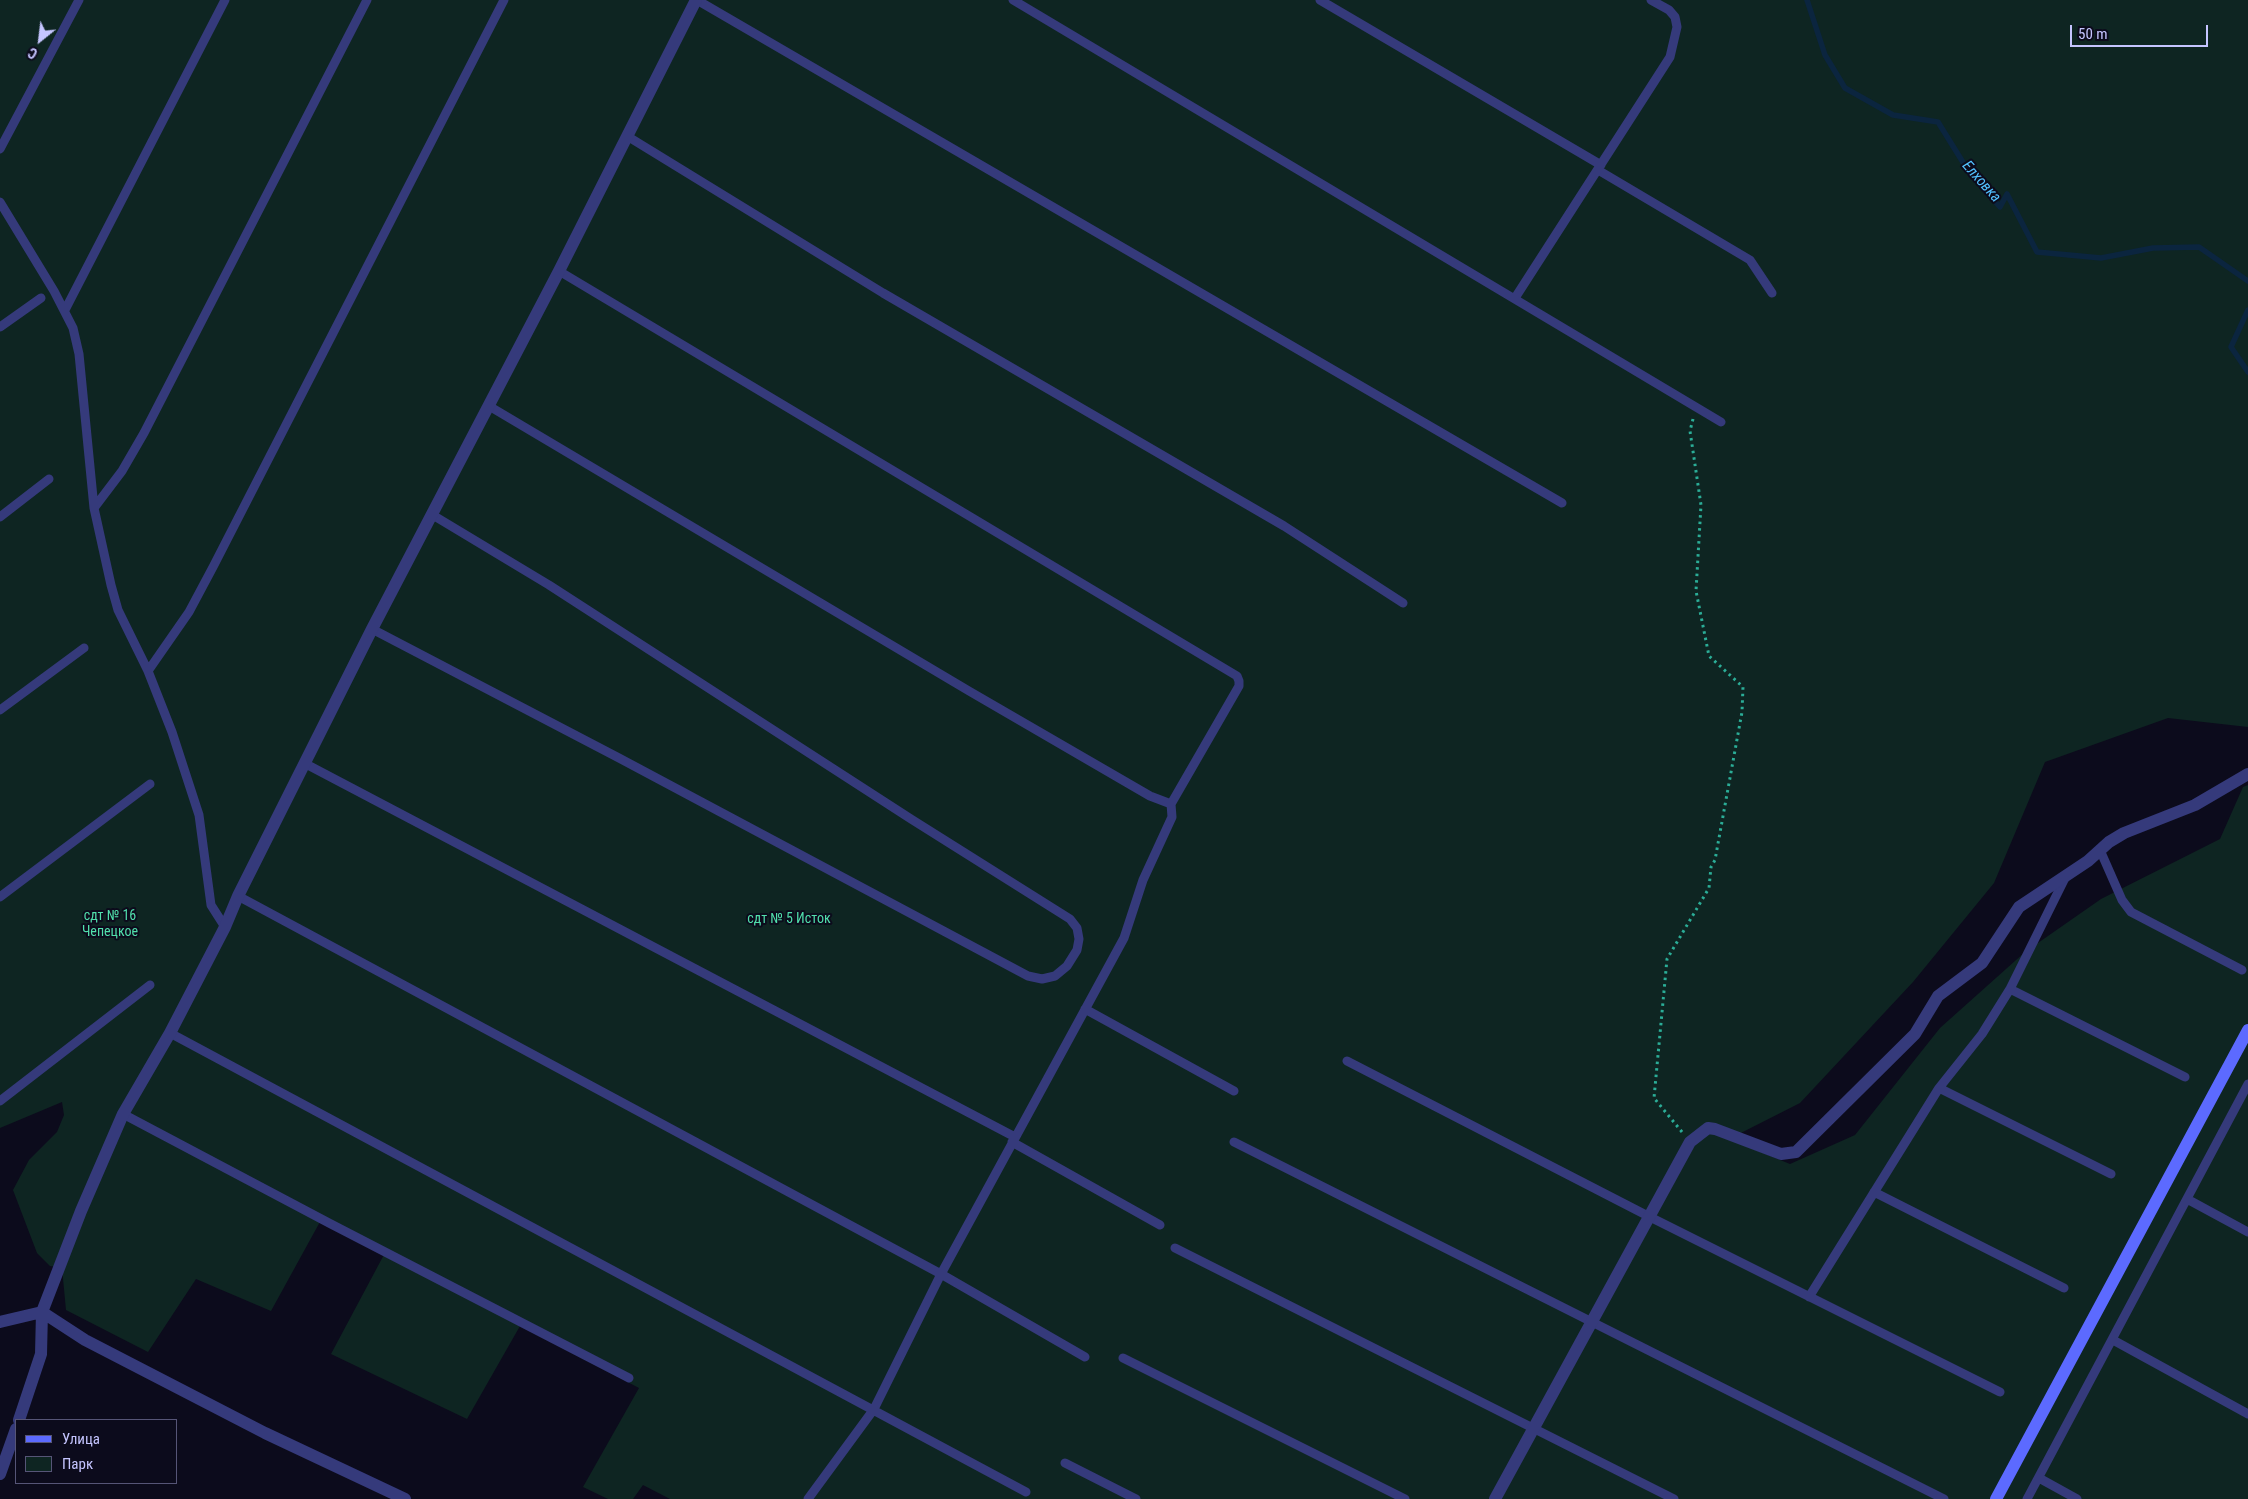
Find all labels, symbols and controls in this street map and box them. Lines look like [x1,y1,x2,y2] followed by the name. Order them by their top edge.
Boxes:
[15,15,65,65] north arrow
[2073,15,2210,47] scale bar
[2078,25,2108,43] text: 50 m
[25,44,40,62] text: С
[1958,158,2004,206] water label: Елховка
[82,908,138,940] park label: сдт № 16 Чепецкое
[747,911,831,927] park label: сдт № 5 Исток
[15,1419,178,1484] legend
[62,1430,100,1448] text: Улица
[62,1455,93,1473] text: Парк

